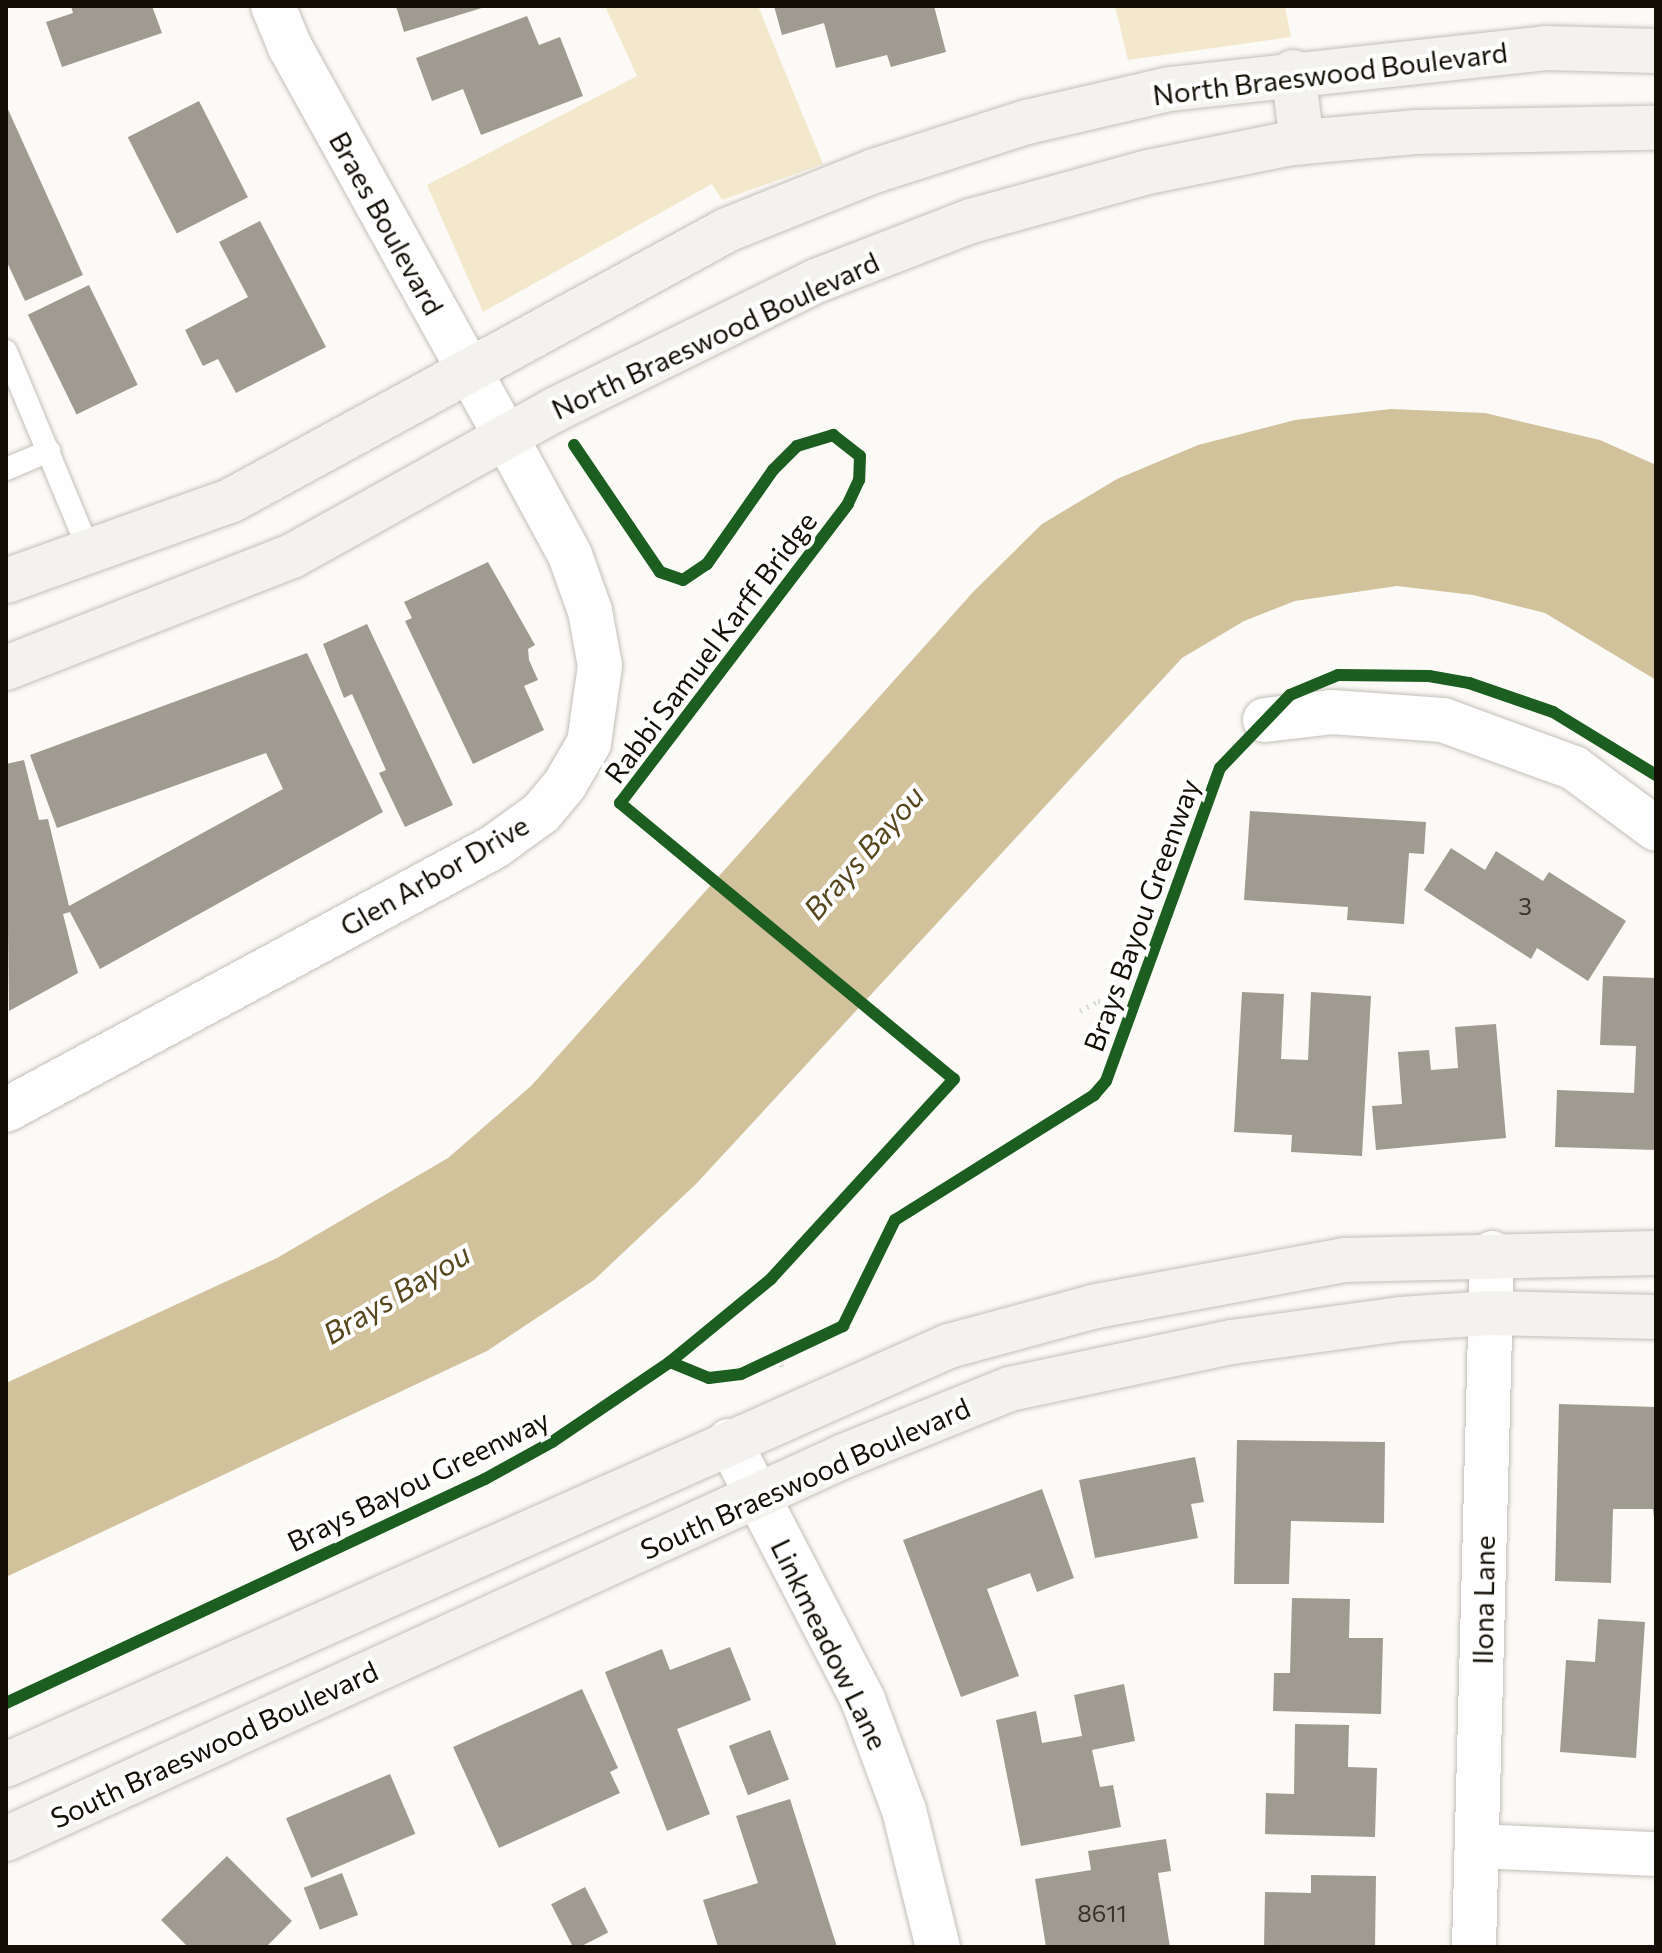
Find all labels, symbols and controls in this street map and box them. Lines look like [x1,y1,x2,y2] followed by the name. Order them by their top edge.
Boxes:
[1151,35,1509,111] street label: North Braeswood Boulevard
[323,126,451,320] street label: Braes Boulevard
[546,244,884,426] street label: North Braeswood Boulevard
[597,505,823,789] street label: Rabbi Samuel Karff Bridge
[1076,774,1206,1056] street label: Brays Bayou Greenway
[795,778,931,926] water label: Brays Bayou
[334,808,534,942] street label: Glen Arbor Drive
[1518,892,1532,920] house number: 3
[316,1235,476,1351] water label: Brays Bayou
[635,1390,975,1566] street label: South Braeswood Boulevard
[282,1402,554,1558] street label: Brays Bayou Greenway
[764,1533,896,1755] street label: Linkmeadow Lane
[1465,1535,1501,1665] street label: Ilona Lane
[45,1653,383,1835] street label: South Braeswood Boulevard
[1077,1899,1127,1927] house number: 8611

